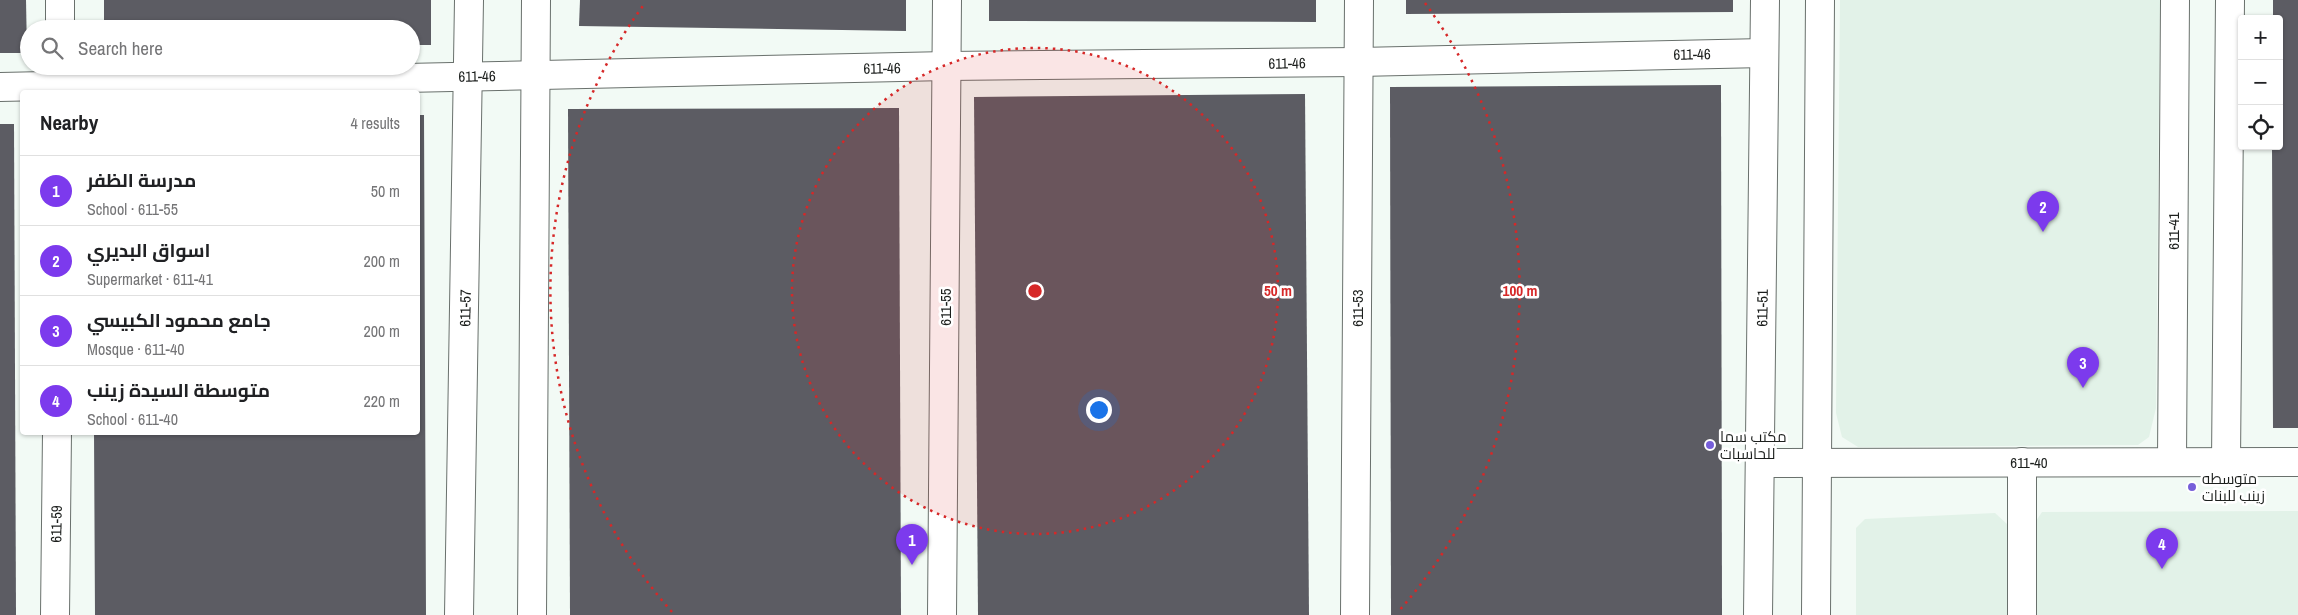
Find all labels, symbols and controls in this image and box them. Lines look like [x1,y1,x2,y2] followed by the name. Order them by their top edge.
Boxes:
[2238,15,2283,150] map controls
[2238,15,2283,60] button: +
[20,20,420,75] search box
[38,34,66,62] icon: search
[78,35,163,61] text: Search here
[1673,43,1711,65] street label: 611-46
[1268,52,1306,74] street label: 611-46
[863,57,901,79] street label: 611-46
[2238,60,2283,105] button: −
[458,65,496,87] street label: 611-46
[2238,105,2283,150] button: locate
[40,108,98,137] text: Nearby
[350,112,400,134] text: 4 results
[87,167,196,193] text: مدرسة الظفر
[52,180,60,202] text: 1
[371,180,400,202] text: 50 m
[2027,191,2059,232] pin: 2
[87,198,178,220] text: School · 611-55
[2163,212,2184,250] street label: 611-41
[87,237,210,263] text: اسواق البديري
[52,250,60,272] text: 2
[364,250,400,272] text: 200 m
[87,268,213,290] text: Supermarket · 611-41
[1264,280,1292,301] text: 50 m
[1503,280,1537,301] text: 100 m
[1026,282,1044,300] centre of rings
[935,288,956,326] street label: 611-55
[454,289,476,327] street label: 611-57
[1347,289,1368,327] street label: 611-53
[1751,289,1773,327] street label: 611-51
[87,307,271,333] text: جامع محمود الكبيسي
[52,320,60,342] text: 3
[364,320,400,342] text: 200 m
[87,338,185,360] text: Mosque · 611-40
[2067,347,2099,388] pin: 3
[87,377,270,403] text: متوسطة السيدة زينب
[52,390,60,412] text: 4
[364,390,400,412] text: 220 m
[1086,397,1112,423] your location
[87,408,178,430] text: School · 611-40
[1720,426,1787,464] place label: مكتب سما للحاسبات
[1704,439,1716,451] marker: مكتب سما للحاسبات
[2010,452,2048,473] street label: 611-40
[2202,468,2265,506] place label: متوسطه زينب للبنات
[2186,481,2198,493] marker: متوسطه زينب للبنات
[45,505,67,543] street label: 611-59
[896,524,928,565] pin: 1
[2146,528,2178,569] pin: 4

